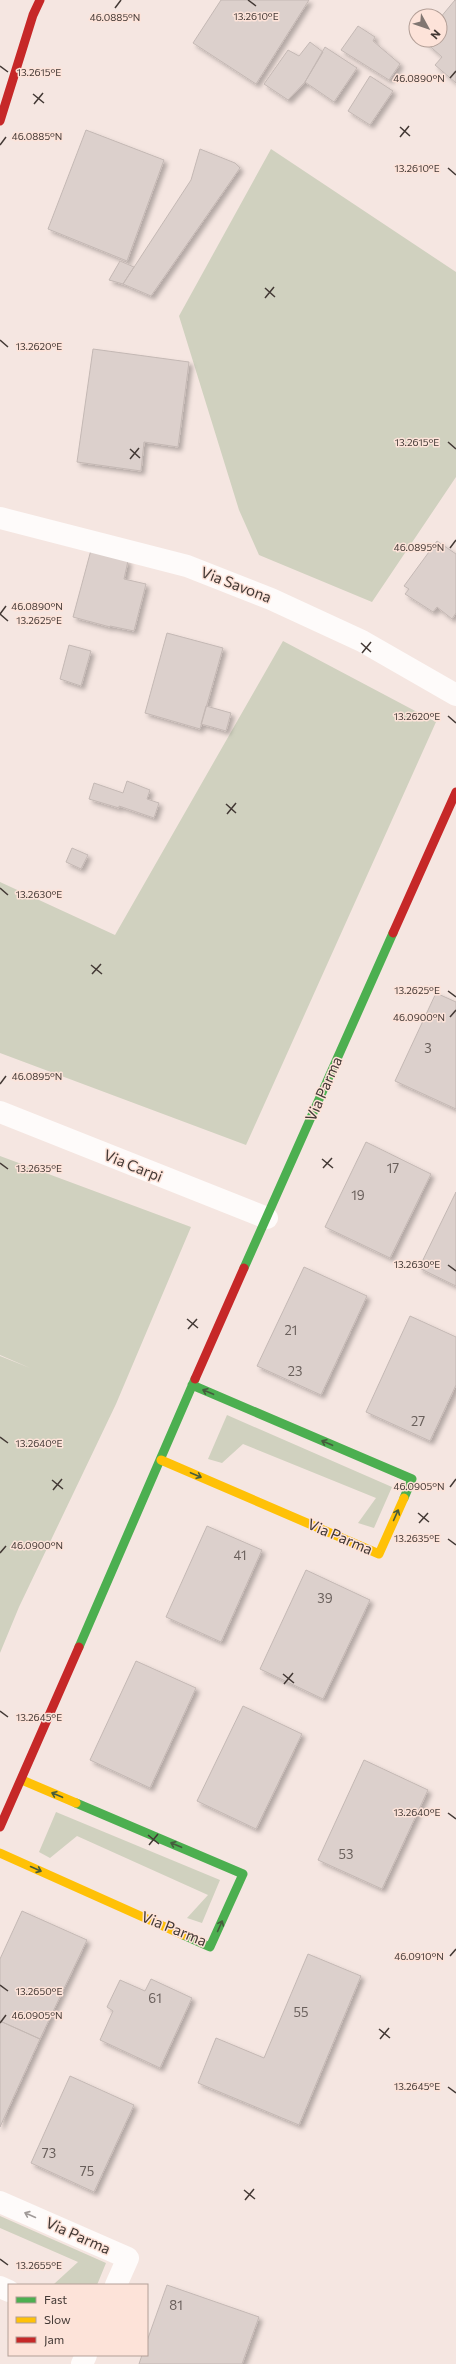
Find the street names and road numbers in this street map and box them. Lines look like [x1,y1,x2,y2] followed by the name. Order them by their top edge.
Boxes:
[199,562,274,606] street label: Via Savona
[301,1053,345,1124] street label: Via Parma
[101,1145,165,1185] street label: Via Carpi
[305,1514,376,1558] street label: Via Parma
[139,1907,210,1949] street label: Via Parma
[43,2213,114,2257] street label: Via Parma

